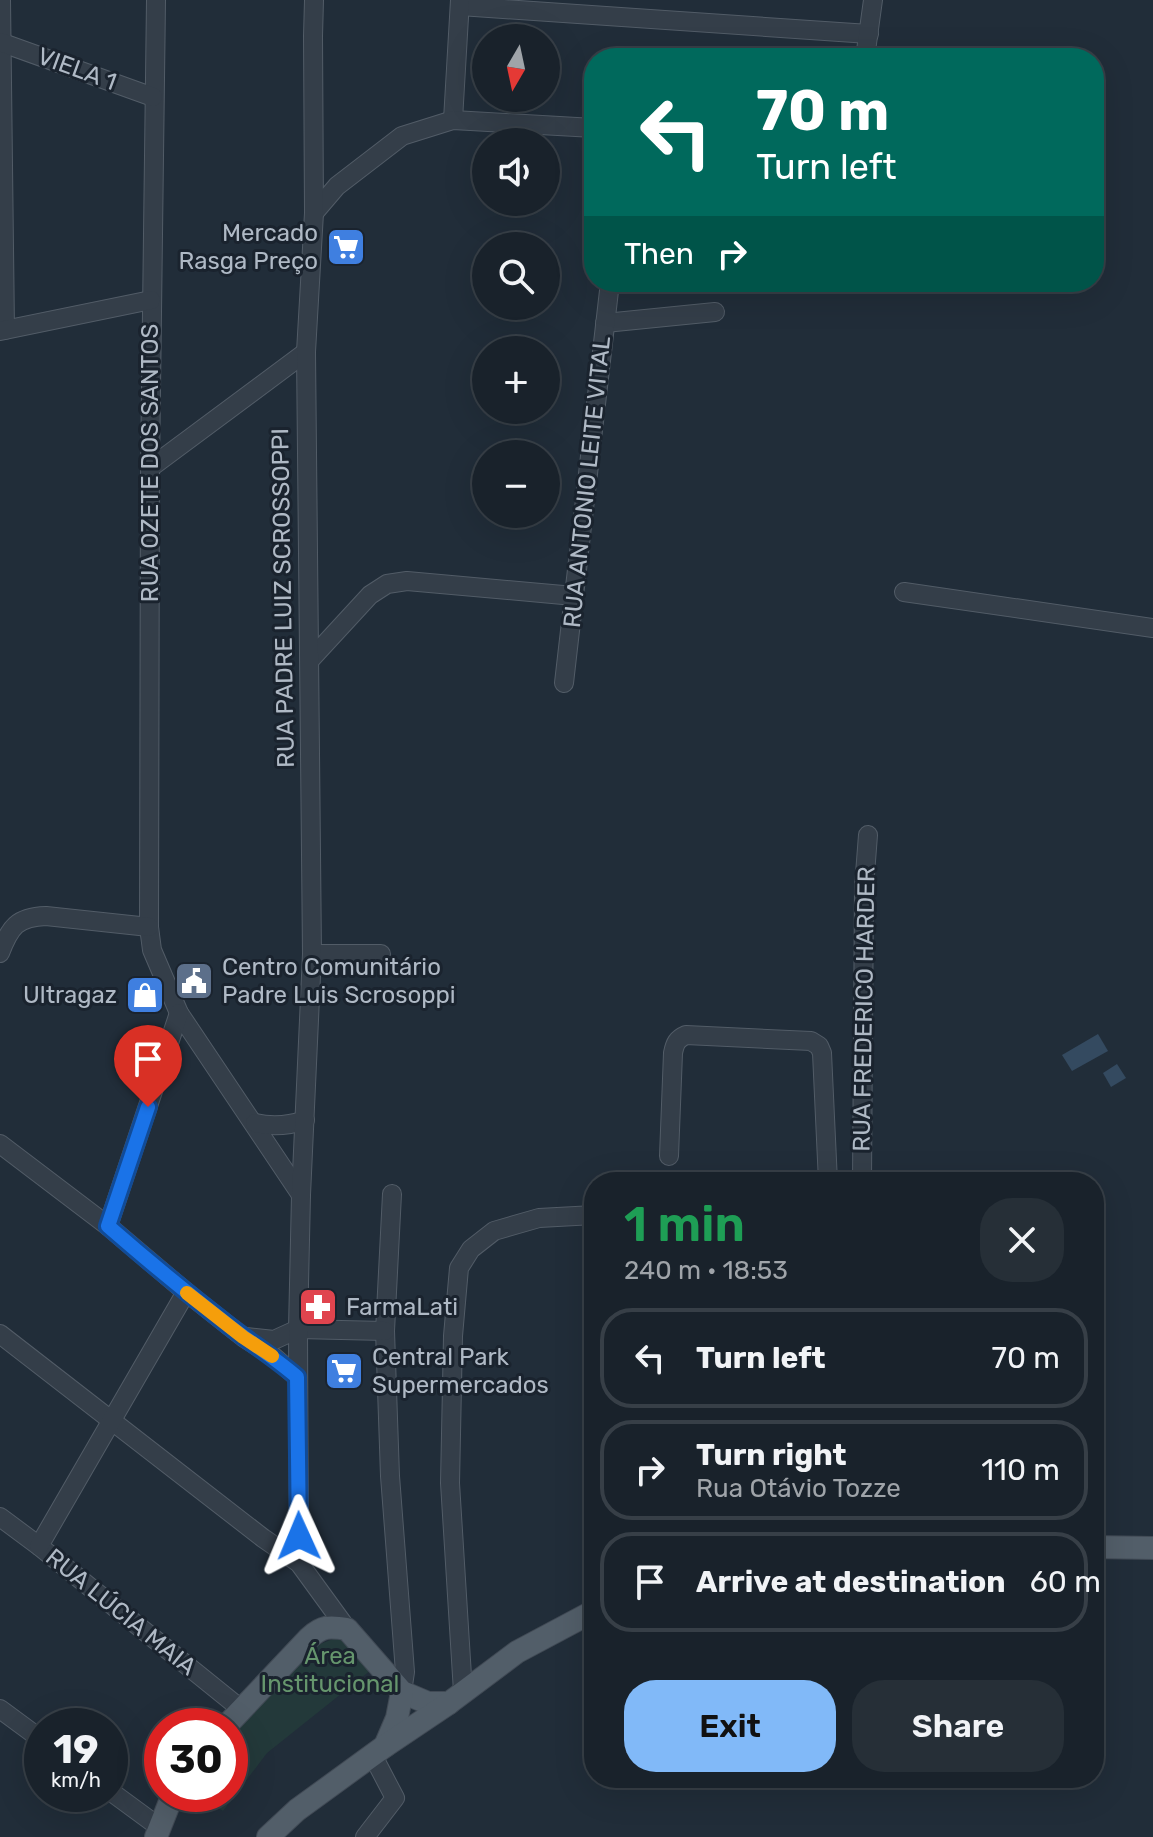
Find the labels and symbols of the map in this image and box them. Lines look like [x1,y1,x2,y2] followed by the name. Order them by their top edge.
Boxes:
[472,24,560,112] north arrow
[34,42,120,96] street label: VIELA 1
[179,219,318,275] place label: Mercado Rasga Preço
[325,226,367,268] supermarket icon: Mercado Rasga Preço
[136,324,164,602] street label: RUA OZETE DOS SANTOS
[558,334,616,629] street label: RUA ANTONIO LEITE VITAL
[266,428,300,768] street label: RUA PADRE LUIZ SCROSSOPPI
[848,866,880,1152] street label: RUA FREDERICO HARDER
[222,953,456,1009] place label: Centro Comunitário Padre Luis Scrosoppi
[173,960,215,1002] public building icon: Centro Comunitário Padre Luis Scrosoppi
[124,974,166,1016] shop icon: Ultragaz
[23,981,117,1009] place label: Ultragaz
[114,1025,182,1107] pin
[297,1286,339,1328] pharmacy icon: FarmaLati
[346,1293,458,1321] place label: FarmaLati
[372,1343,549,1399] place label: Central Park Supermercados
[323,1350,365,1392] supermarket icon: Central Park Supermercados
[257,1494,341,1578] position arrow
[40,1543,202,1681] street label: RUA LÚCIA MAIA
[261,1642,399,1698] park label: Área Institucional
[144,1708,248,1812] speed limit sign: 30

